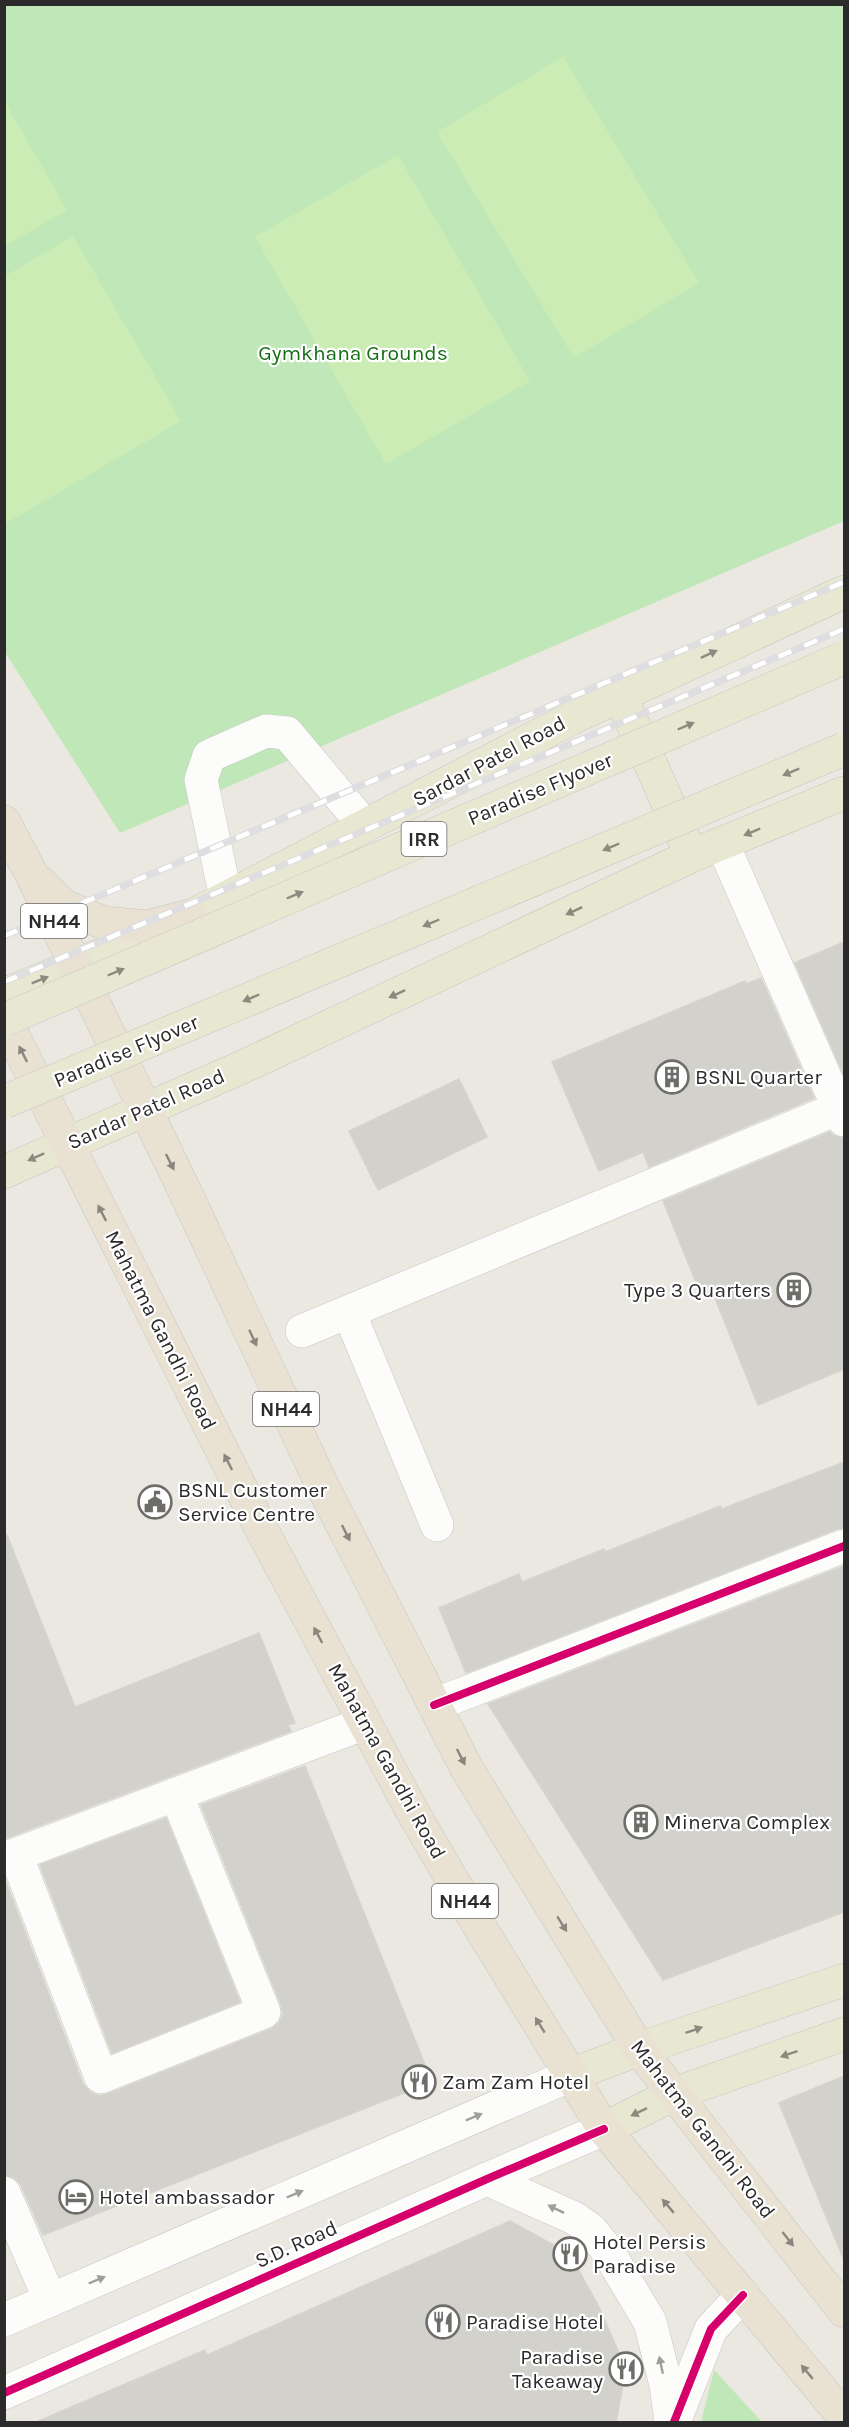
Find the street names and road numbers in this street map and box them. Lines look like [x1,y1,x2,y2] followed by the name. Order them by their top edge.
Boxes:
[409,711,569,811] street label: Sardar Patel Road
[464,748,616,830] street label: Paradise Flyover
[402,822,446,856] road number: IRR
[21,904,87,938] road number: NH44
[50,1010,202,1092] street label: Paradise Flyover
[64,1064,228,1154] street label: Sardar Patel Road
[100,1226,222,1434] street label: Mahatma Gandhi Road
[253,1392,319,1426] road number: NH44
[323,1659,451,1863] street label: Mahatma Gandhi Road
[432,1884,498,1918] road number: NH44
[626,2035,780,2223] street label: Mahatma Gandhi Road
[251,2215,341,2273] street label: S.D. Road

